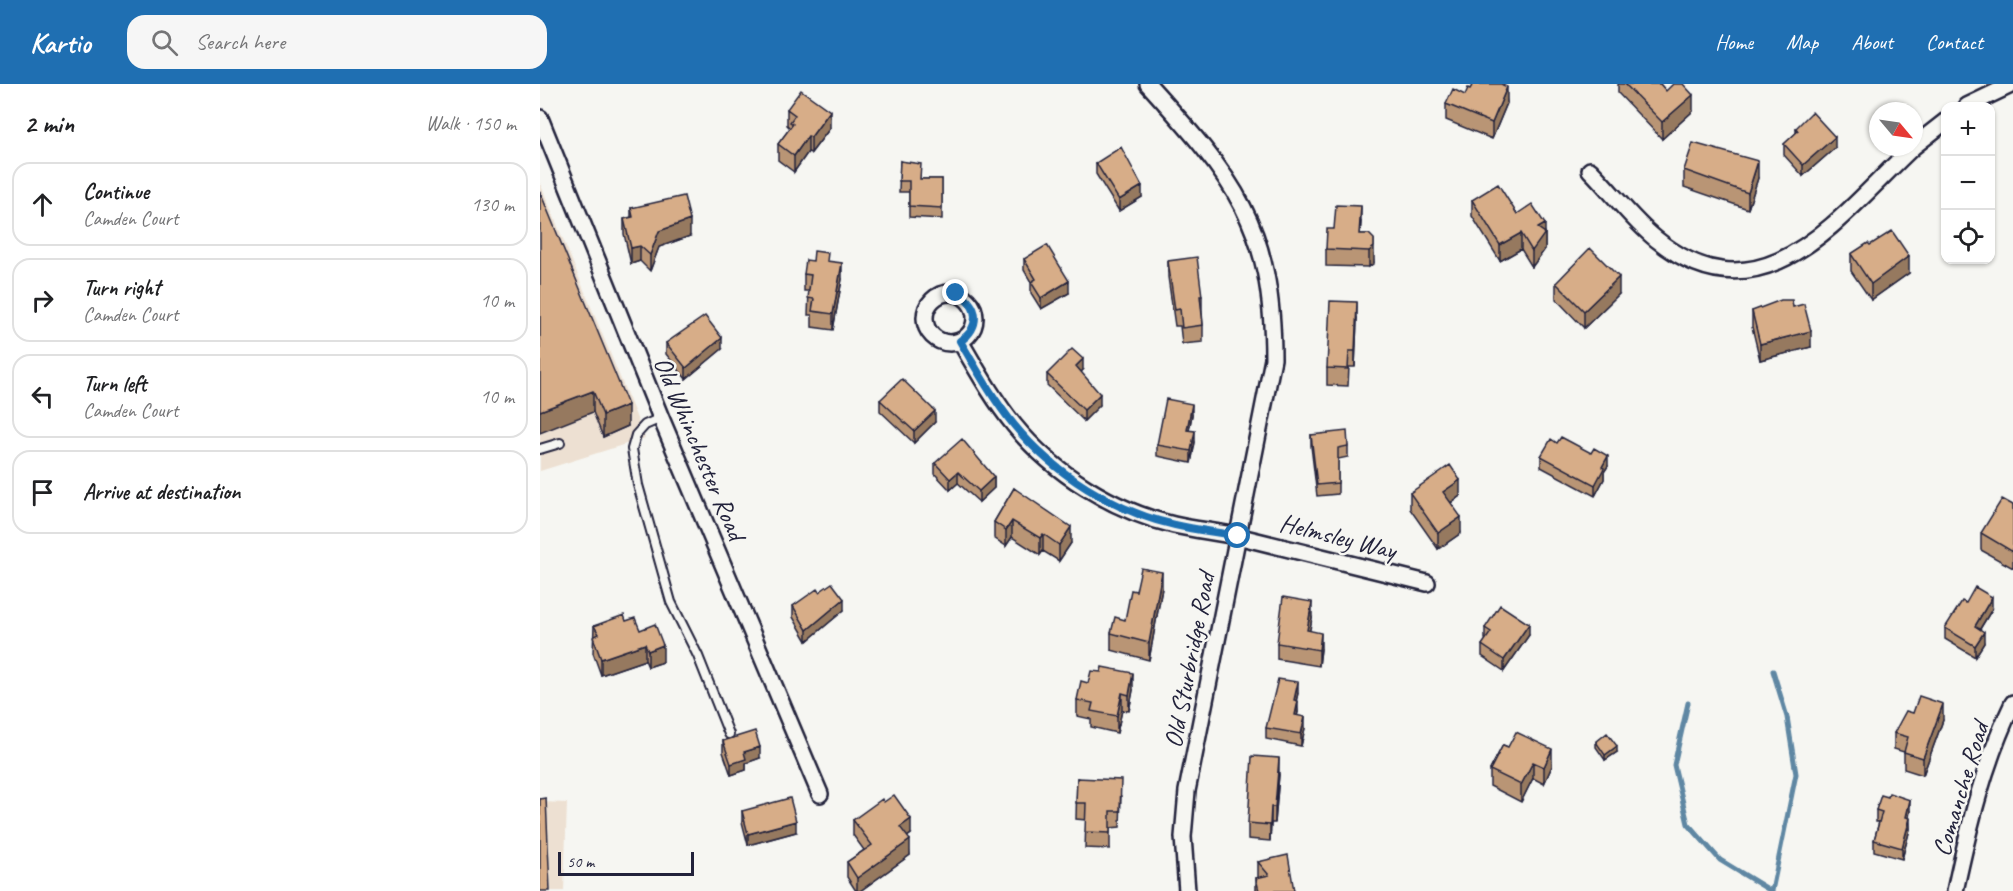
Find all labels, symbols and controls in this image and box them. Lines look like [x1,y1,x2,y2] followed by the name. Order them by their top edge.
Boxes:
[127,15,547,69] search box
[30,25,91,60] text: Kartio
[148,26,181,59] icon: search
[196,28,285,56] text: Search here
[1715,29,1753,55] text: Home
[1786,29,1818,55] text: Map
[1851,29,1893,55] text: About
[1926,29,1983,55] text: Contact
[1869,102,1923,156] north arrow
[1941,102,1995,264] map controls
[1941,102,1995,156] button: +
[24,107,74,140] text: 2 min
[426,111,516,136] text: Walk · 150 m
[1941,156,1995,210] button: −
[83,178,149,206] text: Continue
[26,188,59,221] icon: ahead
[471,192,514,217] text: 130 m
[83,206,178,231] text: Camden Court
[1941,210,1995,264] button: locate
[83,274,160,302] text: Turn right
[942,279,968,305] route end
[26,284,59,317] icon: right
[480,288,514,313] text: 10 m
[83,302,178,327] text: Camden Court
[646,352,754,548] street label: Old Whinchester Road
[83,370,147,398] text: Turn left
[26,380,59,413] icon: left
[480,384,514,409] text: 10 m
[83,398,178,423] text: Camden Court
[26,476,59,509] icon: arrive
[83,478,240,506] text: Arrive at destination
[1276,506,1402,567] street label: Helmsley Way
[1224,522,1250,548] route start
[1156,566,1223,751] street label: Old Sturbridge Road
[1925,715,1998,860] street label: Comanche Road
[558,849,694,876] scale bar
[567,852,594,872] text: 50 m

